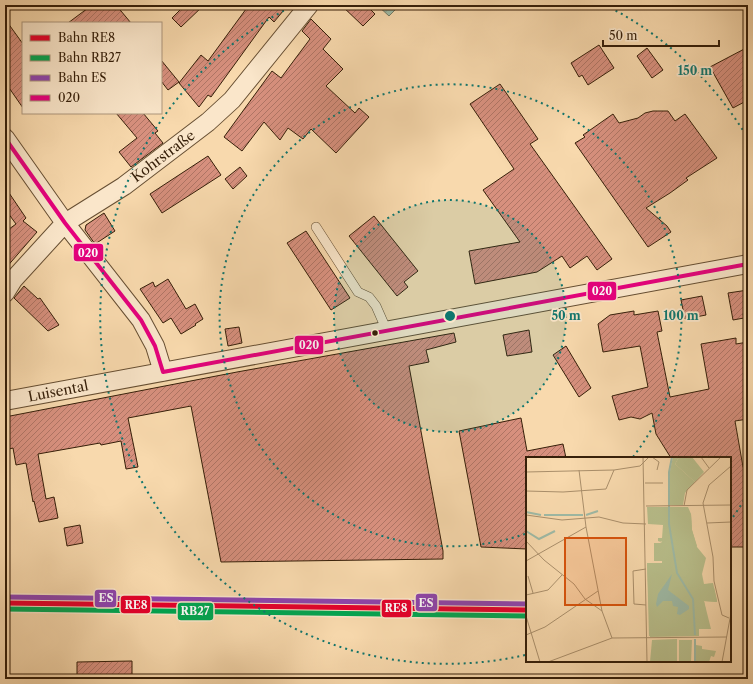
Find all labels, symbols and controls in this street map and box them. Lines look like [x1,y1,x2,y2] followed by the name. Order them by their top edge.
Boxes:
[22,22,162,114] legend
[603,22,719,48] scale bar
[609,28,638,43] text: 50 m
[58,30,115,45] text: Bahn RE8
[58,50,121,65] text: Bahn RB27
[678,63,712,78] text: 150 m
[58,70,106,85] text: Bahn ES
[58,90,80,105] text: 020
[127,126,199,186] street label: Kohrstraße
[73,243,104,262] line badge: 020
[78,246,98,260] text: 020
[587,281,617,301] line badge: 020
[592,284,612,298] text: 020
[551,308,581,323] text: 50 m
[663,308,699,323] text: 100 m
[443,309,457,323] centre of rings
[370,328,380,338] unlabelled marker
[294,335,324,355] line badge: 020
[299,338,319,352] text: 020
[26,376,90,406] street label: Luisental
[526,457,731,662] inset map
[94,589,117,608] line badge: ES
[99,591,114,605] text: ES
[415,593,438,612] line badge: ES
[120,595,151,614] line badge: RE8
[419,596,434,610] text: ES
[124,598,148,612] text: RE8
[381,599,412,618] line badge: RE8
[384,601,408,615] text: RE8
[177,602,214,621] line badge: RB27
[181,604,210,618] text: RB27

